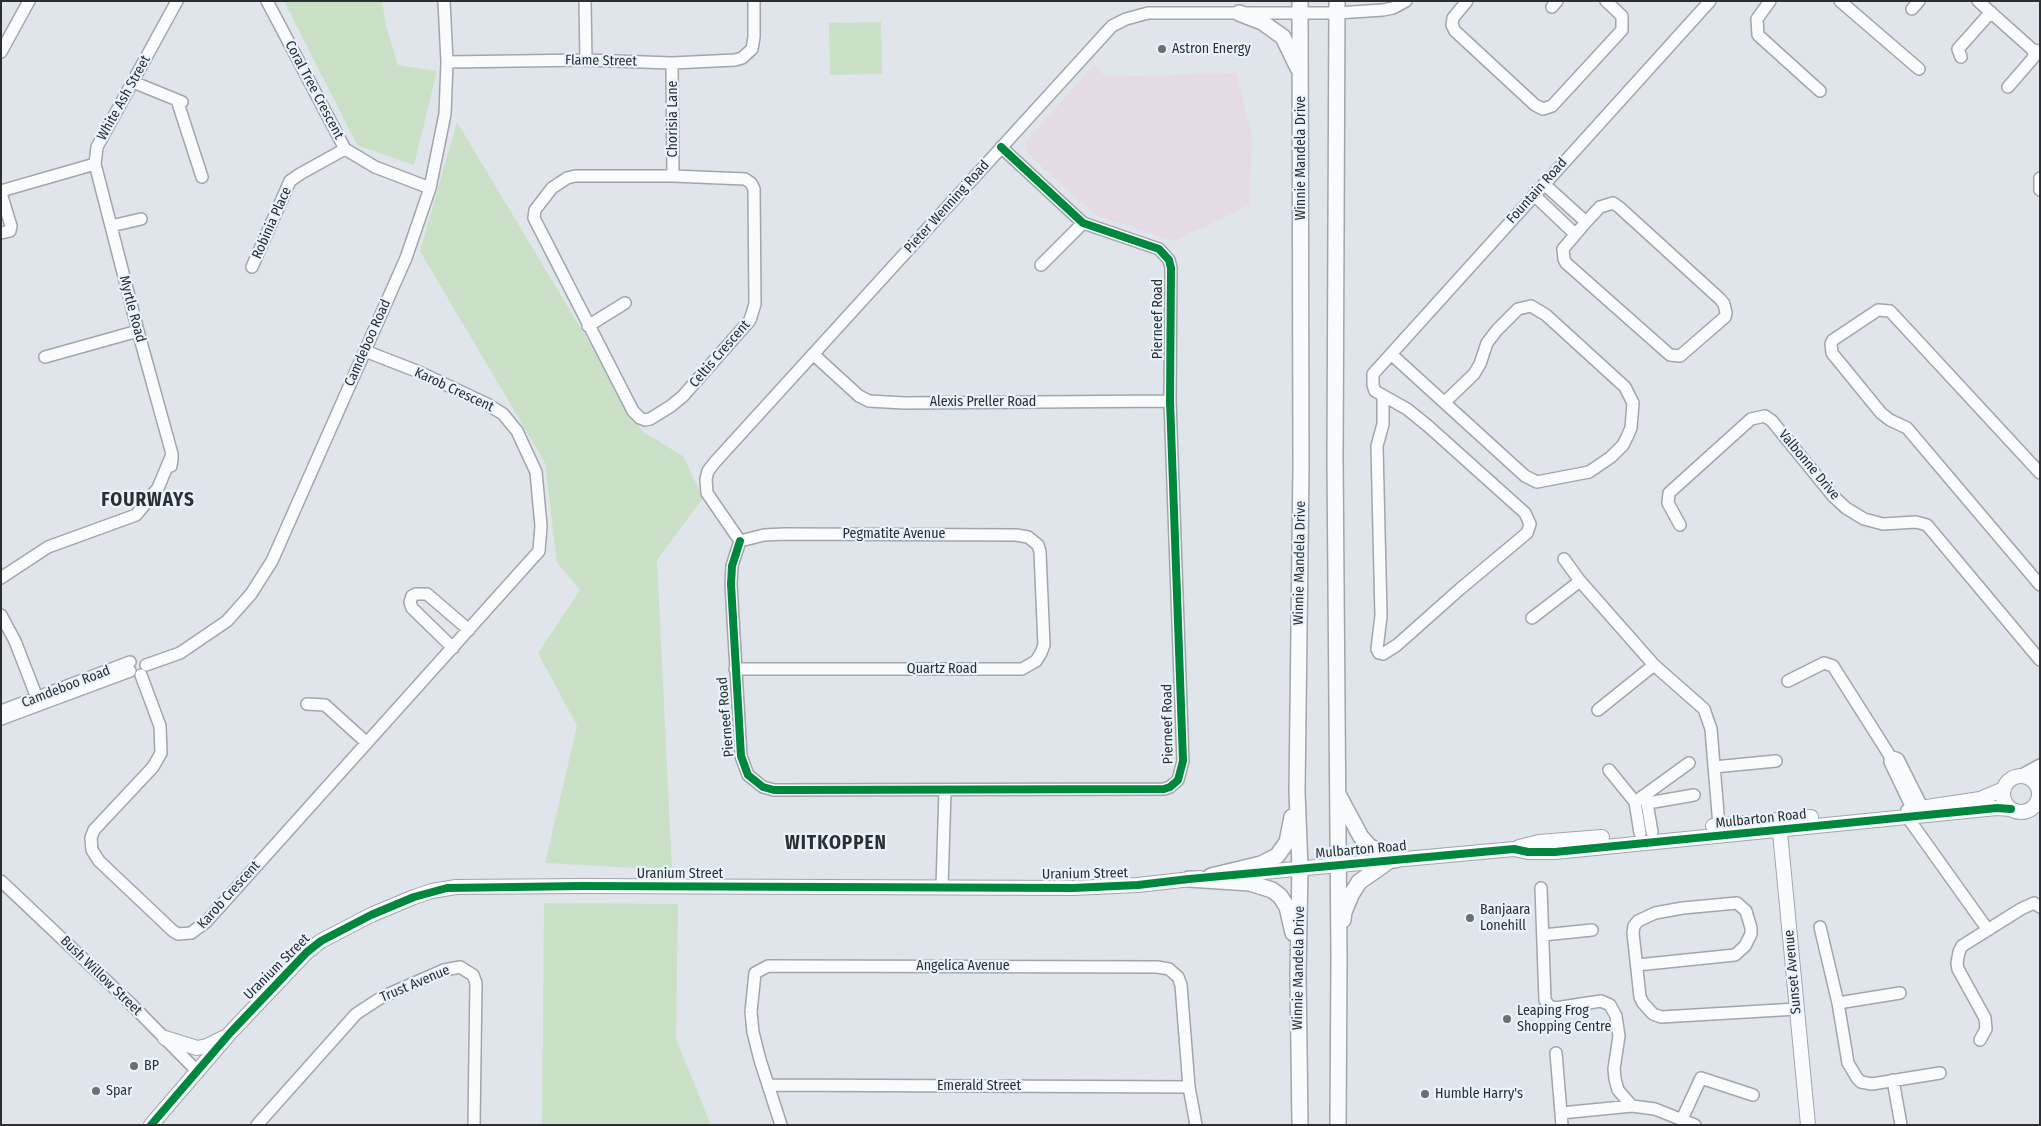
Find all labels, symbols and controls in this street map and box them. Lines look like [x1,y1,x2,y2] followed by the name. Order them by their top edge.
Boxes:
[281,38,347,142] street label: Coral Tree Crescent
[1172,41,1251,57] place label: Astron Energy
[1156,43,1168,55] marker: Astron Energy
[565,52,637,70] street label: Flame Street
[94,53,154,143] street label: White Ash Street
[665,80,681,158] street label: Chorisia Lane
[1293,96,1309,220] street label: Winnie Mandela Drive
[1503,155,1571,227] street label: Fountain Road
[901,157,993,257] street label: Pieter Wenning Road
[249,184,295,262] street label: Robinia Place
[115,274,149,344] street label: Myrtle Road
[1150,279,1166,359] street label: Pierneef Road
[341,297,395,389] street label: Camdeboo Road
[686,317,754,391] street label: Celtis Crescent
[412,364,496,416] street label: Karob Crescent
[930,394,1036,410] street label: Alexis Preller Road
[1775,427,1843,503] street label: Valbonne Drive
[100,490,196,512] district label: FOURWAYS
[1291,501,1309,625] street label: Winnie Mandela Drive
[843,526,945,542] street label: Pegmatite Avenue
[907,661,977,677] street label: Quartz Road
[19,662,113,712] street label: Camdeboo Road
[714,676,738,758] street label: Pierneef Road
[1159,684,1177,764] street label: Pierneef Road
[1715,806,1807,832] street label: Mulbarton Road
[784,833,888,855] district label: WITKOPPEN
[1315,838,1407,862] street label: Mulbarton Road
[194,858,264,932] street label: Karob Crescent
[1042,865,1128,883] street label: Uranium Street
[637,866,723,882] street label: Uranium Street
[1480,902,1530,934] place label: Banjaara Lonehill
[1290,906,1308,1030] street label: Winnie Mandela Drive
[1464,912,1476,924] marker: Banjaara Lonehill
[1781,929,1805,1015] street label: Sunset Avenue
[241,931,313,1003] street label: Uranium Street
[57,933,145,1019] street label: Bush Willow Street
[916,958,1010,974] street label: Angelica Avenue
[378,962,452,1006] street label: Trust Avenue
[1517,1003,1611,1036] place label: Leaping Frog Shopping Centre
[1501,1013,1513,1025] marker: Leaping Frog Shopping Centre
[144,1058,159,1074] place label: BP
[128,1060,140,1072] marker: BP
[937,1078,1021,1094] street label: Emerald Street
[106,1083,132,1099] place label: Spar
[90,1085,102,1097] marker: Spar
[1435,1086,1523,1102] place label: Humble Harry's
[1419,1088,1431,1100] marker: Humble Harry's

